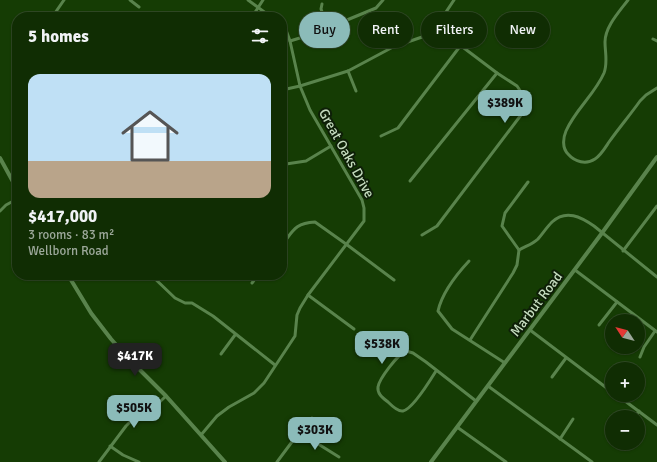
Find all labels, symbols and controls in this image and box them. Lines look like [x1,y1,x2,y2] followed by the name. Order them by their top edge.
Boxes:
[299,12,350,48] chip: Buy
[358,12,413,48] chip: Rent
[421,12,487,48] chip: Filters
[495,12,550,48] chip: New
[249,25,271,47] icon: filters
[28,26,89,47] text: 5 homes
[477,90,533,124] pin: $389K
[487,95,523,111] text: $389K
[114,100,186,172] icon: home
[315,106,378,201] street label: Great Oaks Drive
[28,206,97,227] text: $417,000
[28,227,114,243] text: 3 rooms · 83 m²
[28,243,109,259] text: Wellborn Road
[507,269,566,340] street label: Marbut Road
[605,314,645,354] north arrow
[605,314,645,450] map controls
[354,331,410,365] pin: $538K
[364,336,400,352] text: $538K
[107,343,163,377] pin: $417K
[117,348,153,364] text: $417K
[605,362,645,402] button: +
[106,395,162,429] pin: $505K
[116,400,152,416] text: $505K
[605,410,645,450] button: −
[287,417,343,451] pin: $303K
[297,422,333,438] text: $303K

